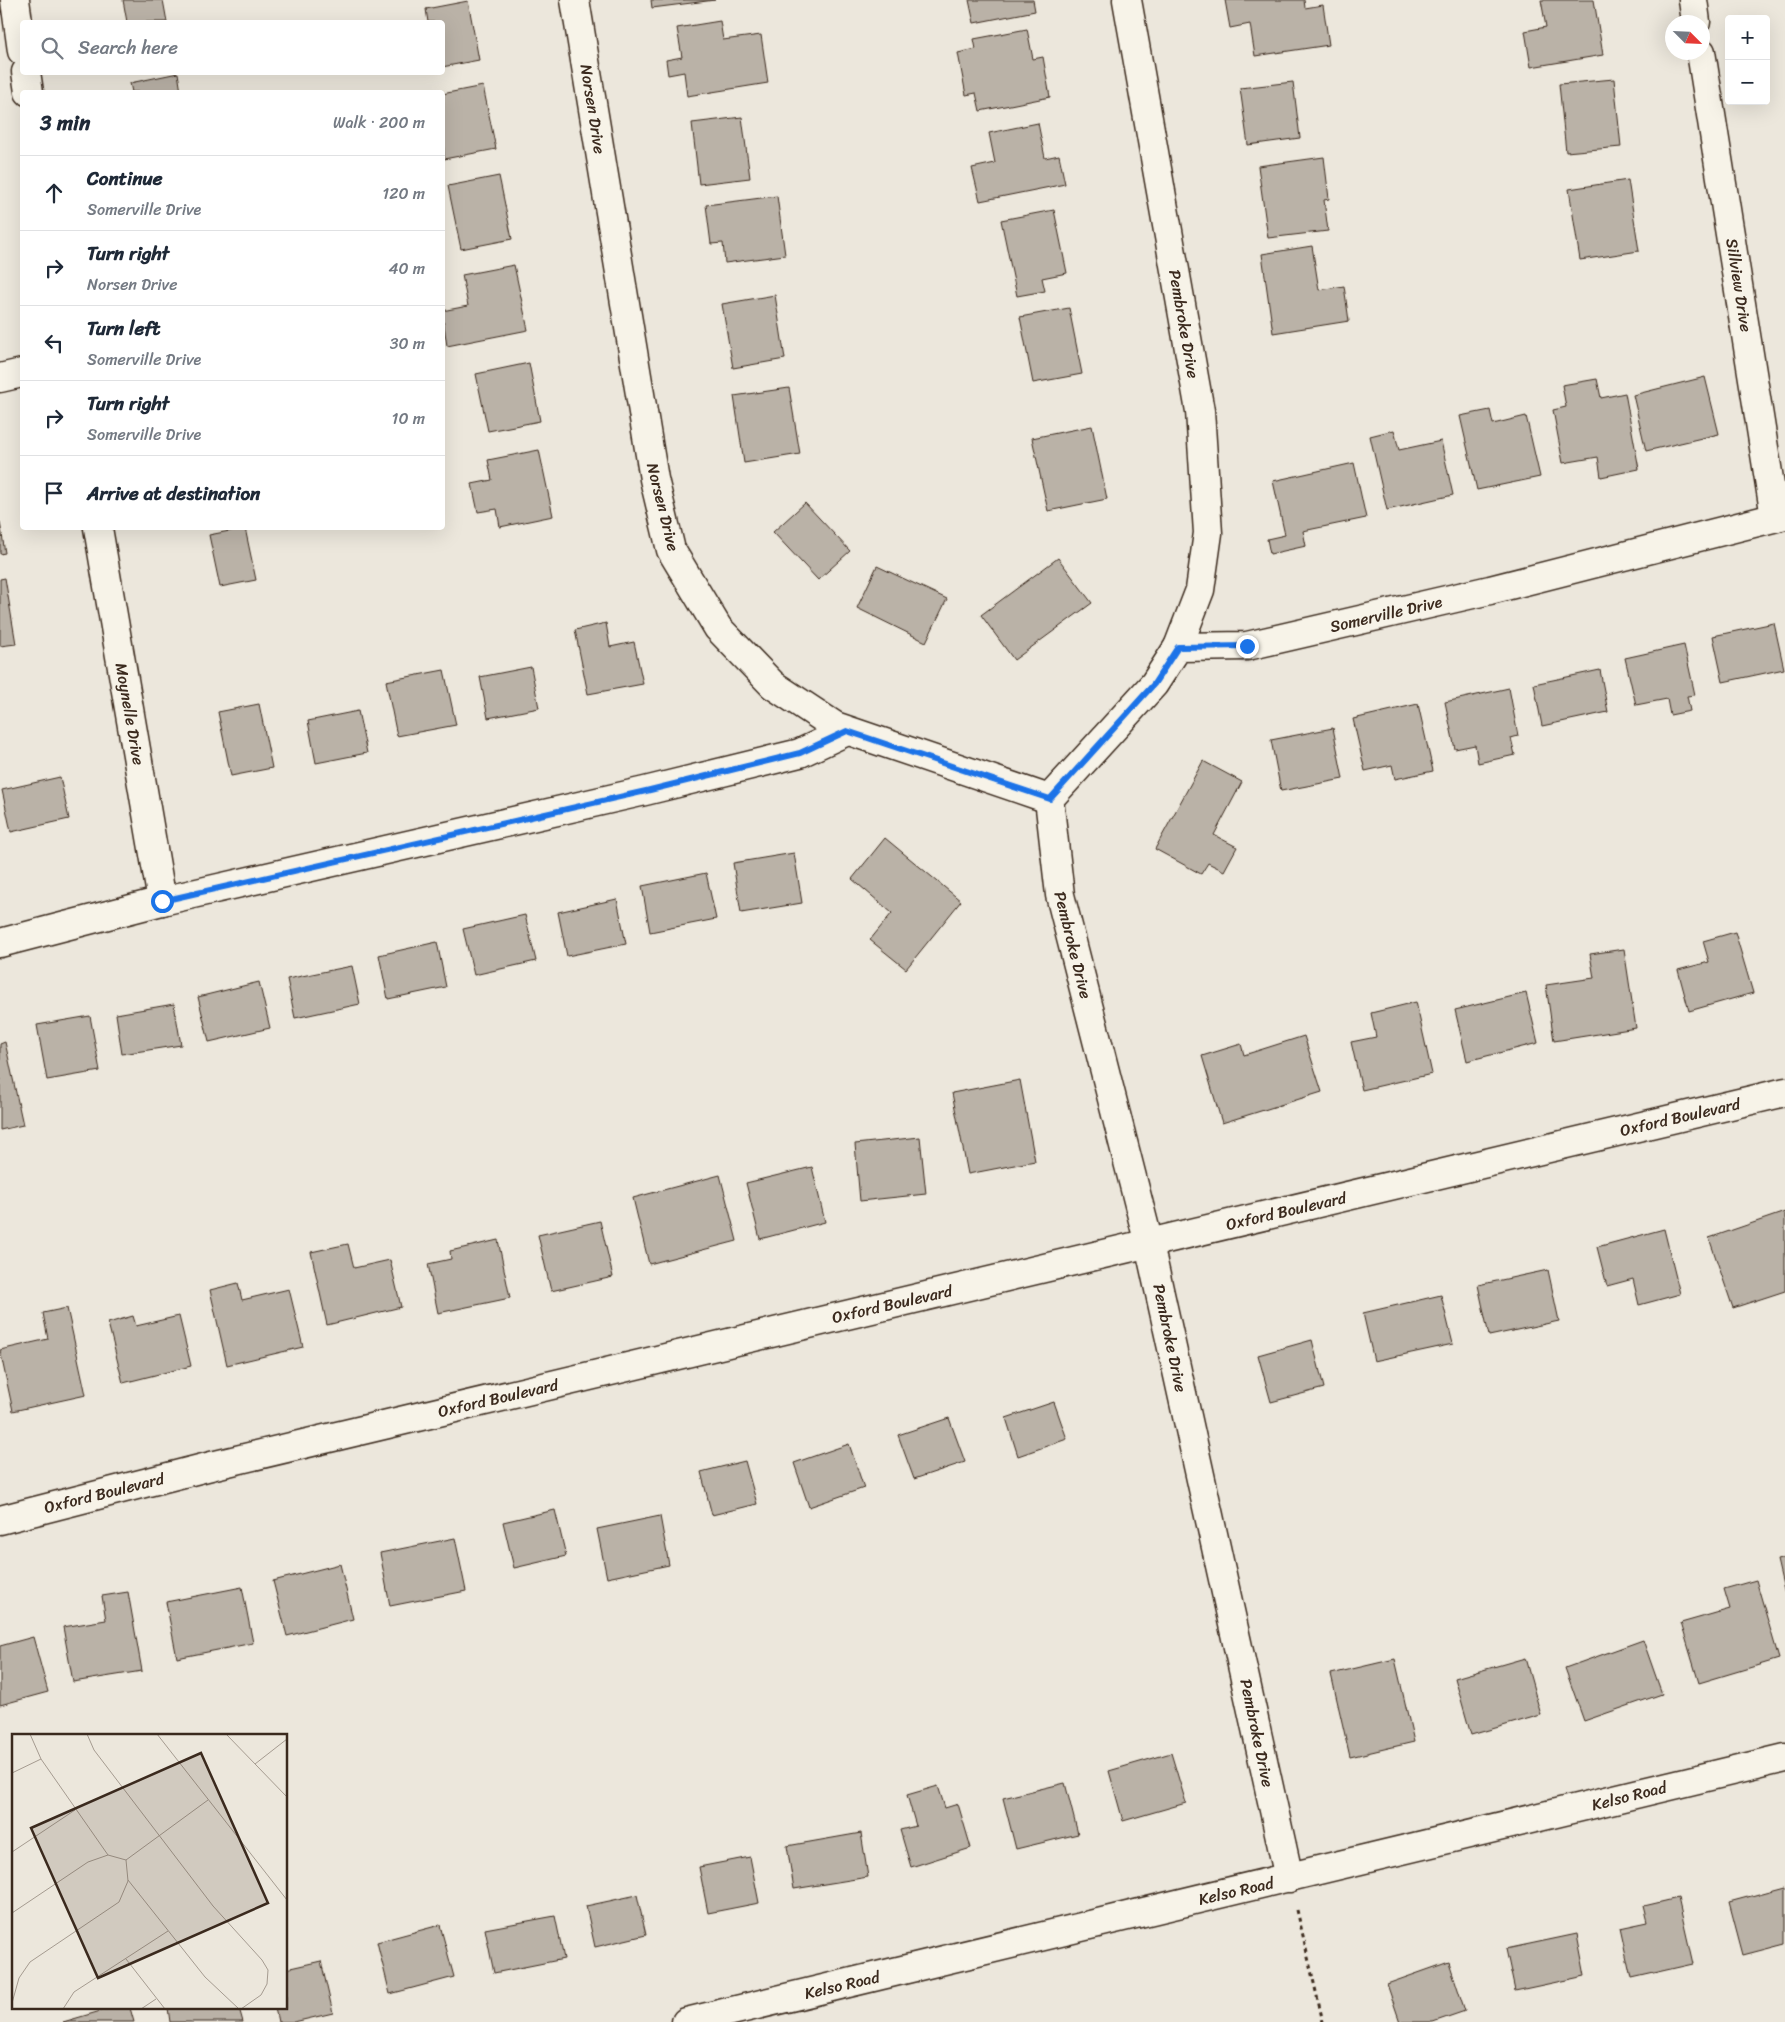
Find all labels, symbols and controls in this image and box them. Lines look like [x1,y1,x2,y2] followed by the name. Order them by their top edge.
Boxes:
[1665,15,1710,60] north arrow
[1725,15,1770,105] map controls
[1725,15,1770,60] button: +
[20,20,445,75] search box
[78,31,178,64] text: Search here
[38,34,66,62] icon: search
[1725,60,1770,105] button: −
[572,62,614,156] street label: Norsen Drive
[40,104,90,142] text: 3 min
[333,108,425,137] text: Walk · 200 m
[87,162,163,195] text: Continue
[40,179,68,207] icon: ahead
[382,179,425,208] text: 120 m
[87,195,201,224] text: Somerville Drive
[1717,236,1761,334] street label: Sillview Drive
[87,237,169,270] text: Turn right
[40,254,68,282] icon: right
[388,254,425,283] text: 40 m
[1160,267,1208,381] street label: Pembroke Drive
[87,270,177,299] text: Norsen Drive
[87,312,160,345] text: Turn left
[40,329,68,357] icon: left
[390,329,425,358] text: 30 m
[87,345,201,374] text: Somerville Drive
[87,387,169,420] text: Turn right
[40,404,68,432] icon: right
[392,404,425,433] text: 10 m
[87,420,201,449] text: Somerville Drive
[638,460,688,554] street label: Norsen Drive
[87,477,260,510] text: Arrive at destination
[40,479,68,507] icon: arrive
[1327,587,1445,641] street label: Somerville Drive
[1236,635,1259,658] route end
[107,660,153,768] street label: Moynelle Drive
[1046,888,1100,1002] street label: Pembroke Drive
[151,890,174,913] route start
[1617,1089,1745,1145] street label: Oxford Boulevard
[1223,1183,1351,1239] street label: Oxford Boulevard
[829,1276,957,1332] street label: Oxford Boulevard
[1144,1281,1196,1395] street label: Pembroke Drive
[435,1370,563,1426] street label: Oxford Boulevard
[41,1464,169,1522] street label: Oxford Boulevard
[1231,1676,1283,1790] street label: Pembroke Drive
[12,1734,288,2010] inset map
[1588,1772,1671,1819] street label: Kelso Road
[1196,1868,1278,1914] street label: Kelso Road
[802,1962,884,2008] street label: Kelso Road

